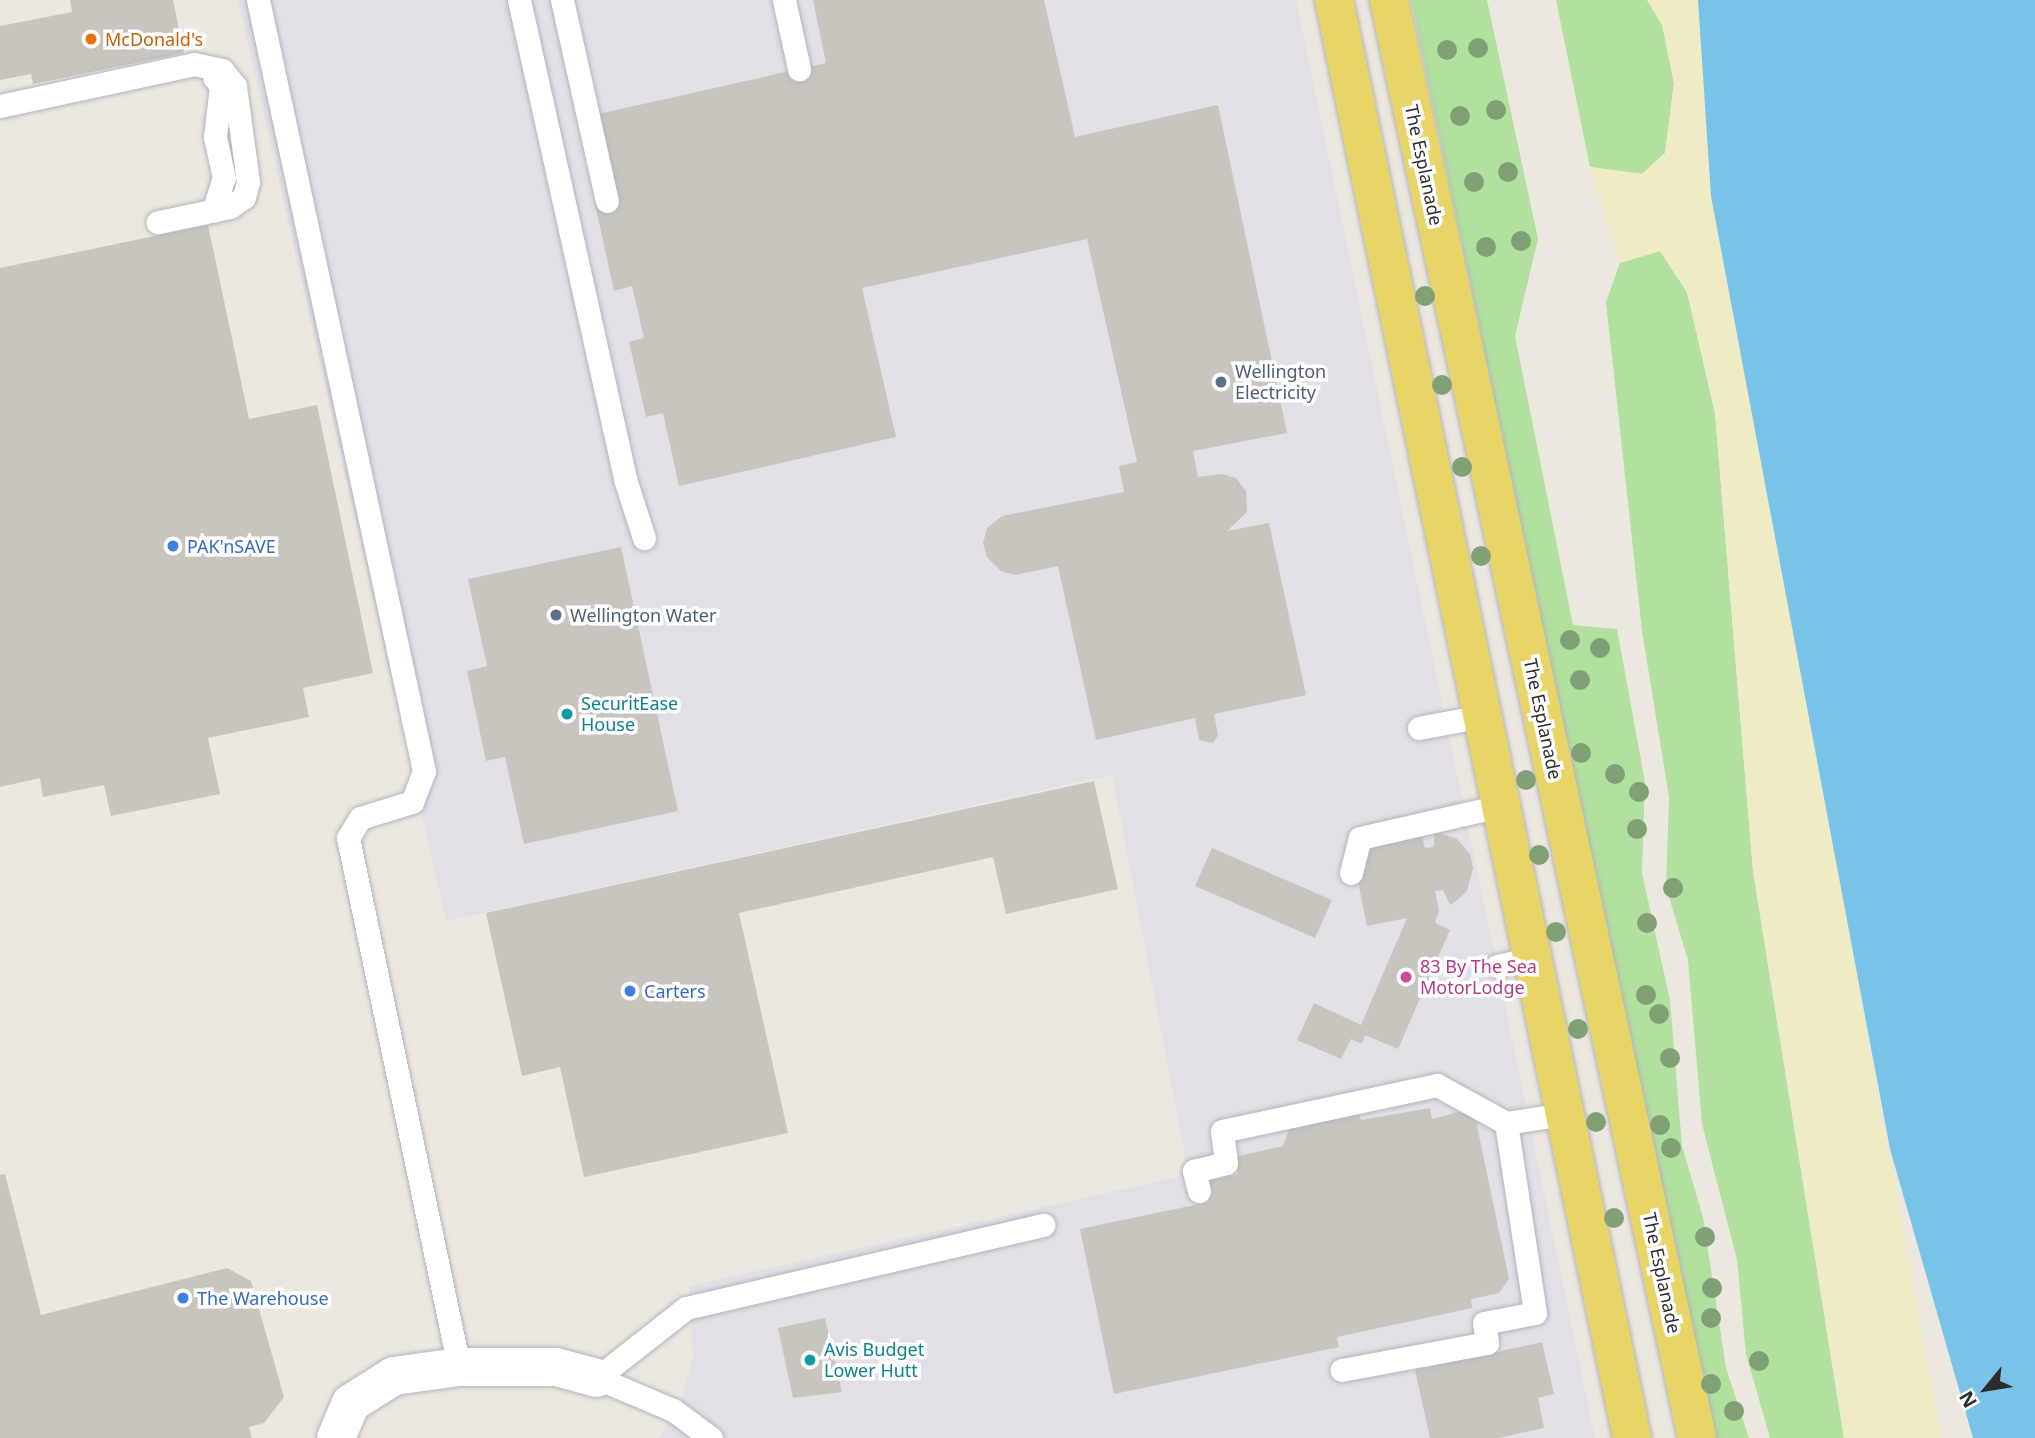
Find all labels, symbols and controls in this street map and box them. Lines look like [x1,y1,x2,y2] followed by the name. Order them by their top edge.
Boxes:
[105,28,203,50] place label: McDonald's
[83,31,99,47] marker: McDonald's
[1401,103,1447,227] street label: The Esplanade
[1235,361,1326,404] place label: Wellington Electricity
[1213,374,1229,390] marker: Wellington Electricity
[187,535,276,557] place label: PAK'nSAVE
[165,538,181,554] marker: PAK'nSAVE
[570,604,716,626] place label: Wellington Water
[548,607,564,623] marker: Wellington Water
[1520,657,1566,781] street label: The Esplanade
[581,693,678,736] place label: SecuritEase House
[559,706,575,722] marker: SecuritEase House
[1420,956,1537,998] place label: 83 By The Sea MotorLodge
[1398,969,1414,985] marker: 83 By The Sea MotorLodge
[644,980,706,1002] place label: Carters
[622,983,638,999] marker: Carters
[1639,1211,1685,1335] street label: The Esplanade
[197,1287,329,1309] place label: The Warehouse
[175,1290,191,1306] marker: The Warehouse
[824,1339,924,1382] place label: Avis Budget Lower Hutt
[802,1352,818,1368] marker: Avis Budget Lower Hutt
[1951,1354,2021,1424] north arrow
[1953,1386,1983,1413] text: N

